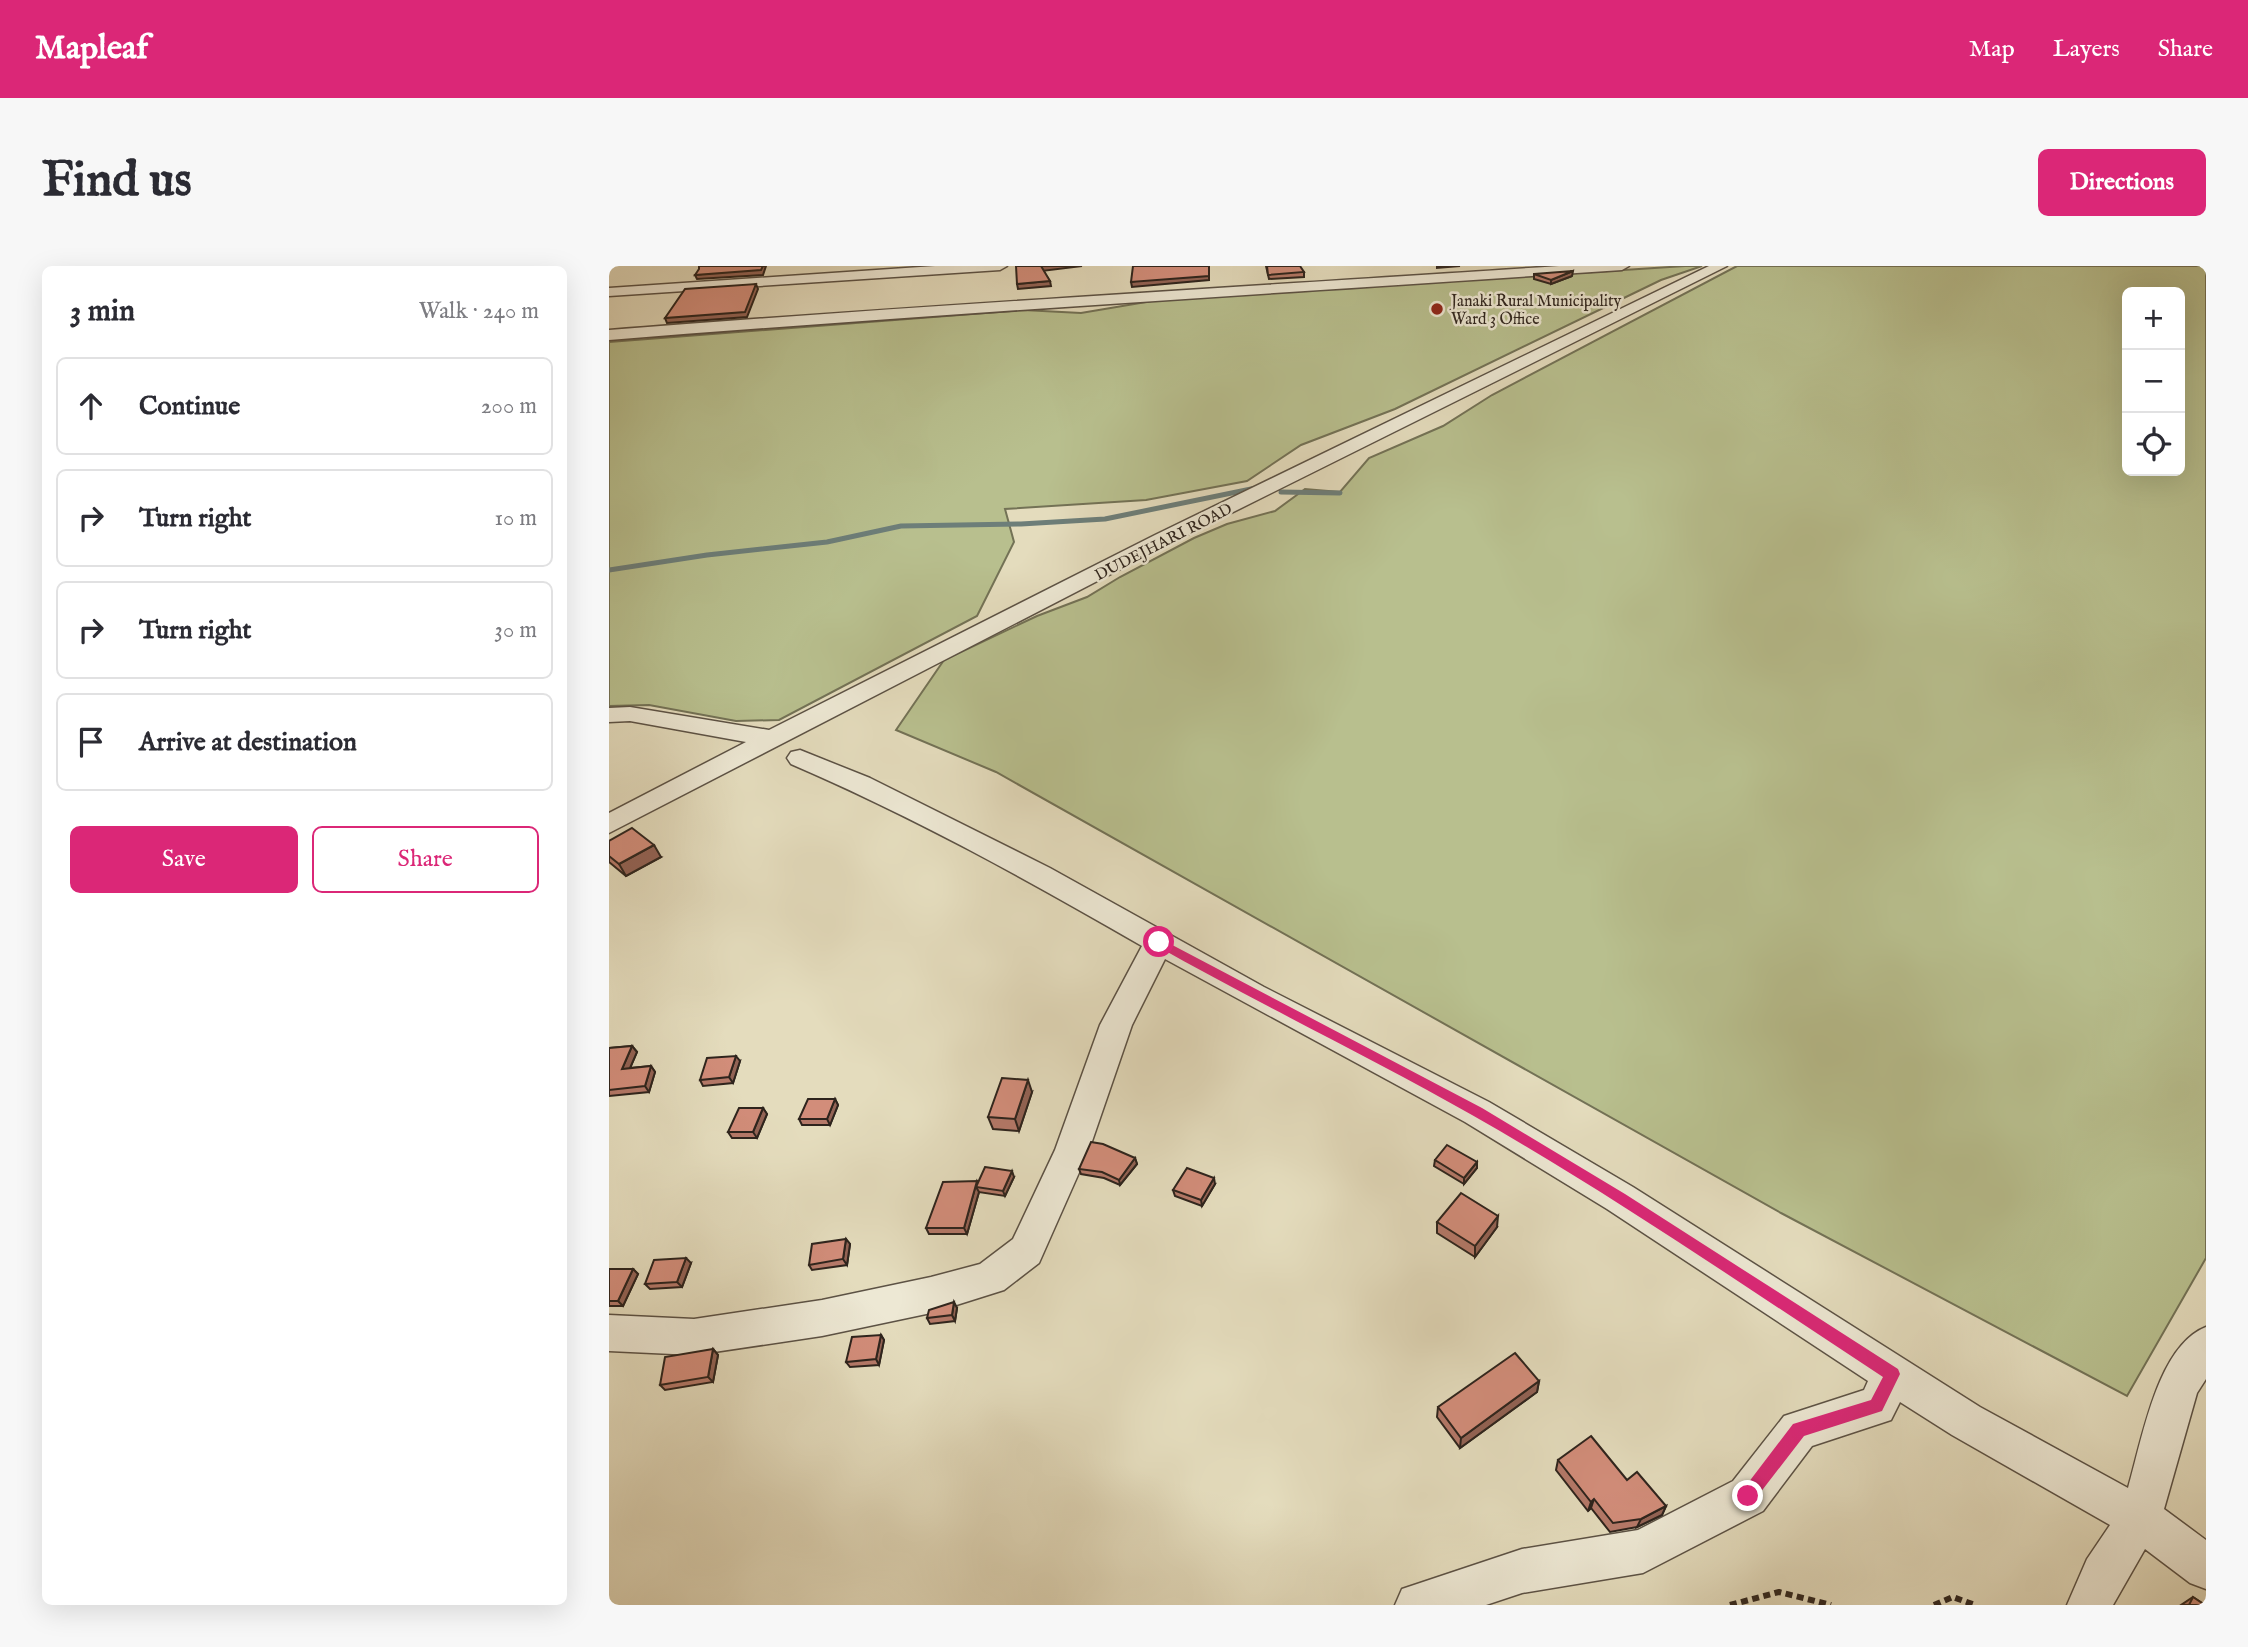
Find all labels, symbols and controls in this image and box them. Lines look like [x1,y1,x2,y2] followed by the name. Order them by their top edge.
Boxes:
[35,28,148,70] text: Mapleaf
[1969,34,2015,65] text: Map
[2053,34,2120,65] text: Layers
[2158,34,2213,65] text: Share
[2038,149,2206,216] button: Directions
[42,151,192,213] text: Find us
[2122,287,2185,476] map controls
[2122,287,2185,350] button: +
[1449,292,1622,330] place label: Janaki Rural Municipality Ward 3 Office
[70,293,135,331] text: 3 min
[419,297,539,326] text: Walk · 240 m
[1429,301,1445,317] marker: Janaki Rural Municipality Ward 3 Office
[2122,350,2185,413] button: −
[72,387,110,425] icon: ahead
[139,390,240,423] text: Continue
[481,392,537,421] text: 200 m
[2122,413,2185,476] button: locate
[72,499,110,537] icon: right
[1092,499,1236,586] street label: DUDEJHARI ROAD
[139,502,252,535] text: Turn right
[494,504,537,533] text: 10 m
[72,611,110,649] icon: right
[139,614,252,647] text: Turn right
[494,616,537,645] text: 30 m
[72,723,110,761] icon: arrive
[139,726,357,759] text: Arrive at destination
[70,826,298,893] button: Save
[312,826,539,893] button: Share
[1143,926,1174,957] route start
[1732,1480,1763,1511] route end

